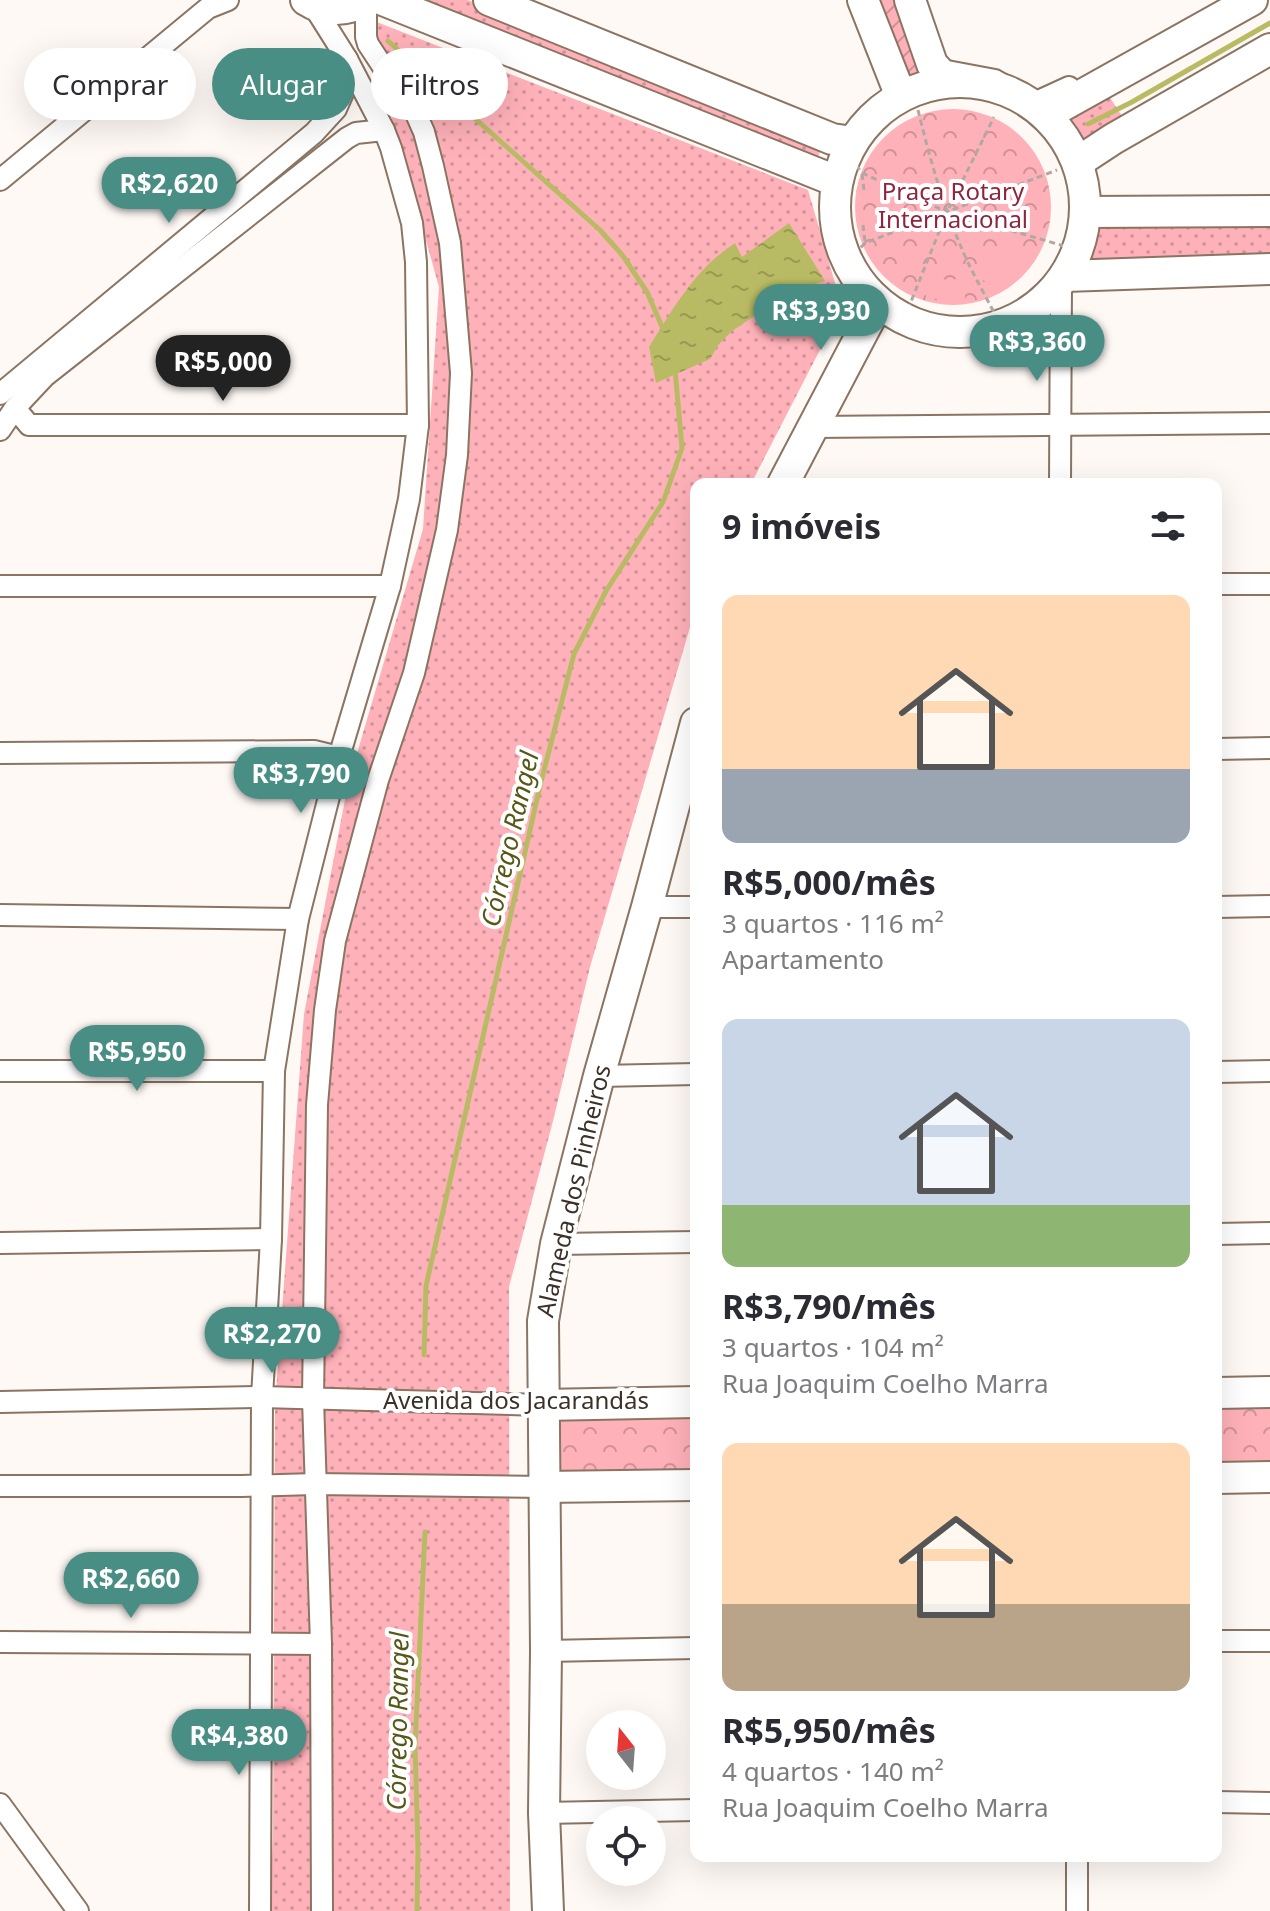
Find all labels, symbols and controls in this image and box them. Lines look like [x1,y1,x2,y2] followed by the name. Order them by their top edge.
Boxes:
[24,48,196,120] chip: Comprar
[212,48,355,120] chip: Alugar
[371,48,508,120] chip: Filtros
[95,157,243,225] pin: R$2,620
[120,165,218,201] text: R$2,620
[878,174,1028,235] park label: Praça Rotary Internacional
[747,284,895,352] pin: R$3,930
[772,292,870,328] text: R$3,930
[963,315,1111,383] pin: R$3,360
[988,323,1086,359] text: R$3,360
[149,335,297,403] pin: R$5,000
[174,343,272,379] text: R$5,000
[722,503,881,549] text: 9 imóveis
[1146,504,1190,548] icon: filters
[884,647,1028,791] icon: home
[471,746,547,930] water label: Córrego Rangel
[227,747,375,815] pin: R$3,790
[252,755,350,791] text: R$3,790
[722,859,936,905] text: R$5,000/mês
[722,905,944,941] text: 3 quartos · 116 m²
[722,941,884,977] text: Apartamento
[63,1025,211,1093] pin: R$5,950
[88,1033,186,1069] text: R$5,950
[527,1061,618,1320] street label: Alameda dos Pinheiros
[884,1071,1028,1215] icon: home
[722,1283,936,1329] text: R$3,790/mês
[198,1307,346,1375] pin: R$2,270
[223,1315,321,1351] text: R$2,270
[722,1329,944,1365] text: 3 quartos · 104 m²
[722,1365,1049,1401] text: Rua Joaquim Coelho Marra
[383,1383,649,1416] street label: Avenida dos Jacarandás
[884,1495,1028,1639] icon: home
[57,1552,205,1620] pin: R$2,660
[82,1560,180,1596] text: R$2,660
[377,1630,417,1811] water label: Córrego Rangel
[722,1707,936,1753] text: R$5,950/mês
[165,1709,313,1777] pin: R$4,380
[586,1710,666,1790] north arrow
[586,1710,666,1886] map controls
[190,1717,288,1753] text: R$4,380
[722,1753,944,1789] text: 4 quartos · 140 m²
[722,1789,1049,1825] text: Rua Joaquim Coelho Marra
[586,1806,666,1886] button: locate

